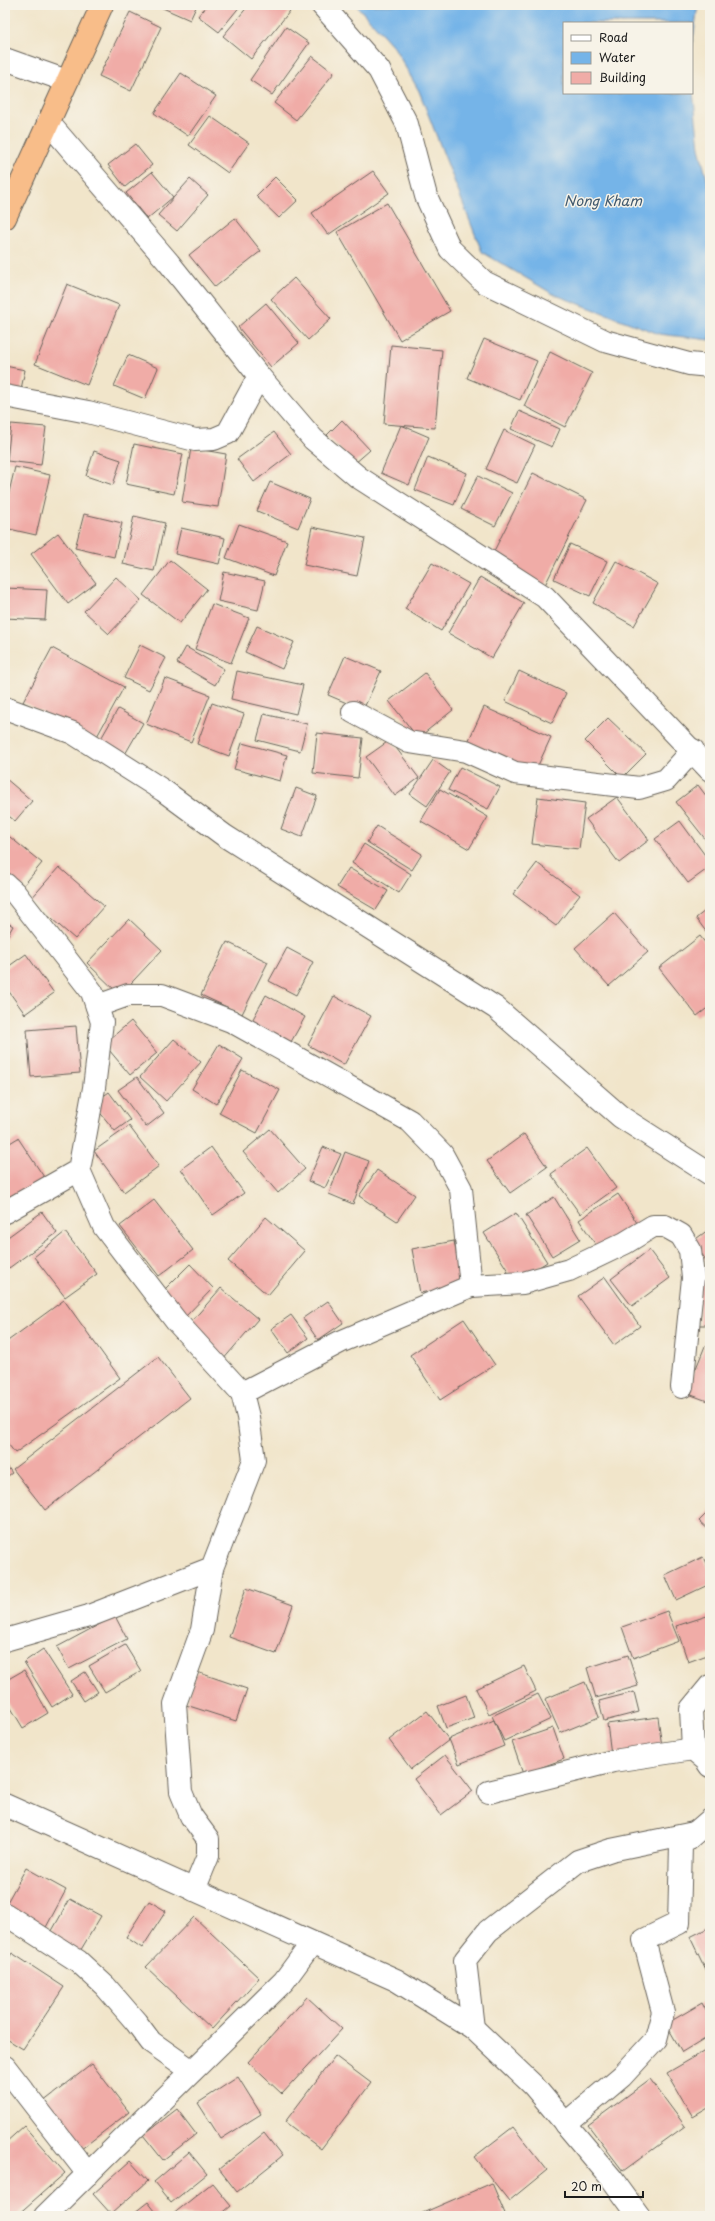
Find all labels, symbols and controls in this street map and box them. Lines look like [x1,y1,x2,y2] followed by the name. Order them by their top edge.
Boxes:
[563,22,693,94] legend
[599,28,628,46] text: Road
[599,48,636,66] text: Water
[599,68,646,86] text: Building
[564,190,642,211] water label: Nong Kham
[565,2173,643,2199] scale bar
[571,2177,602,2195] text: 20 m

